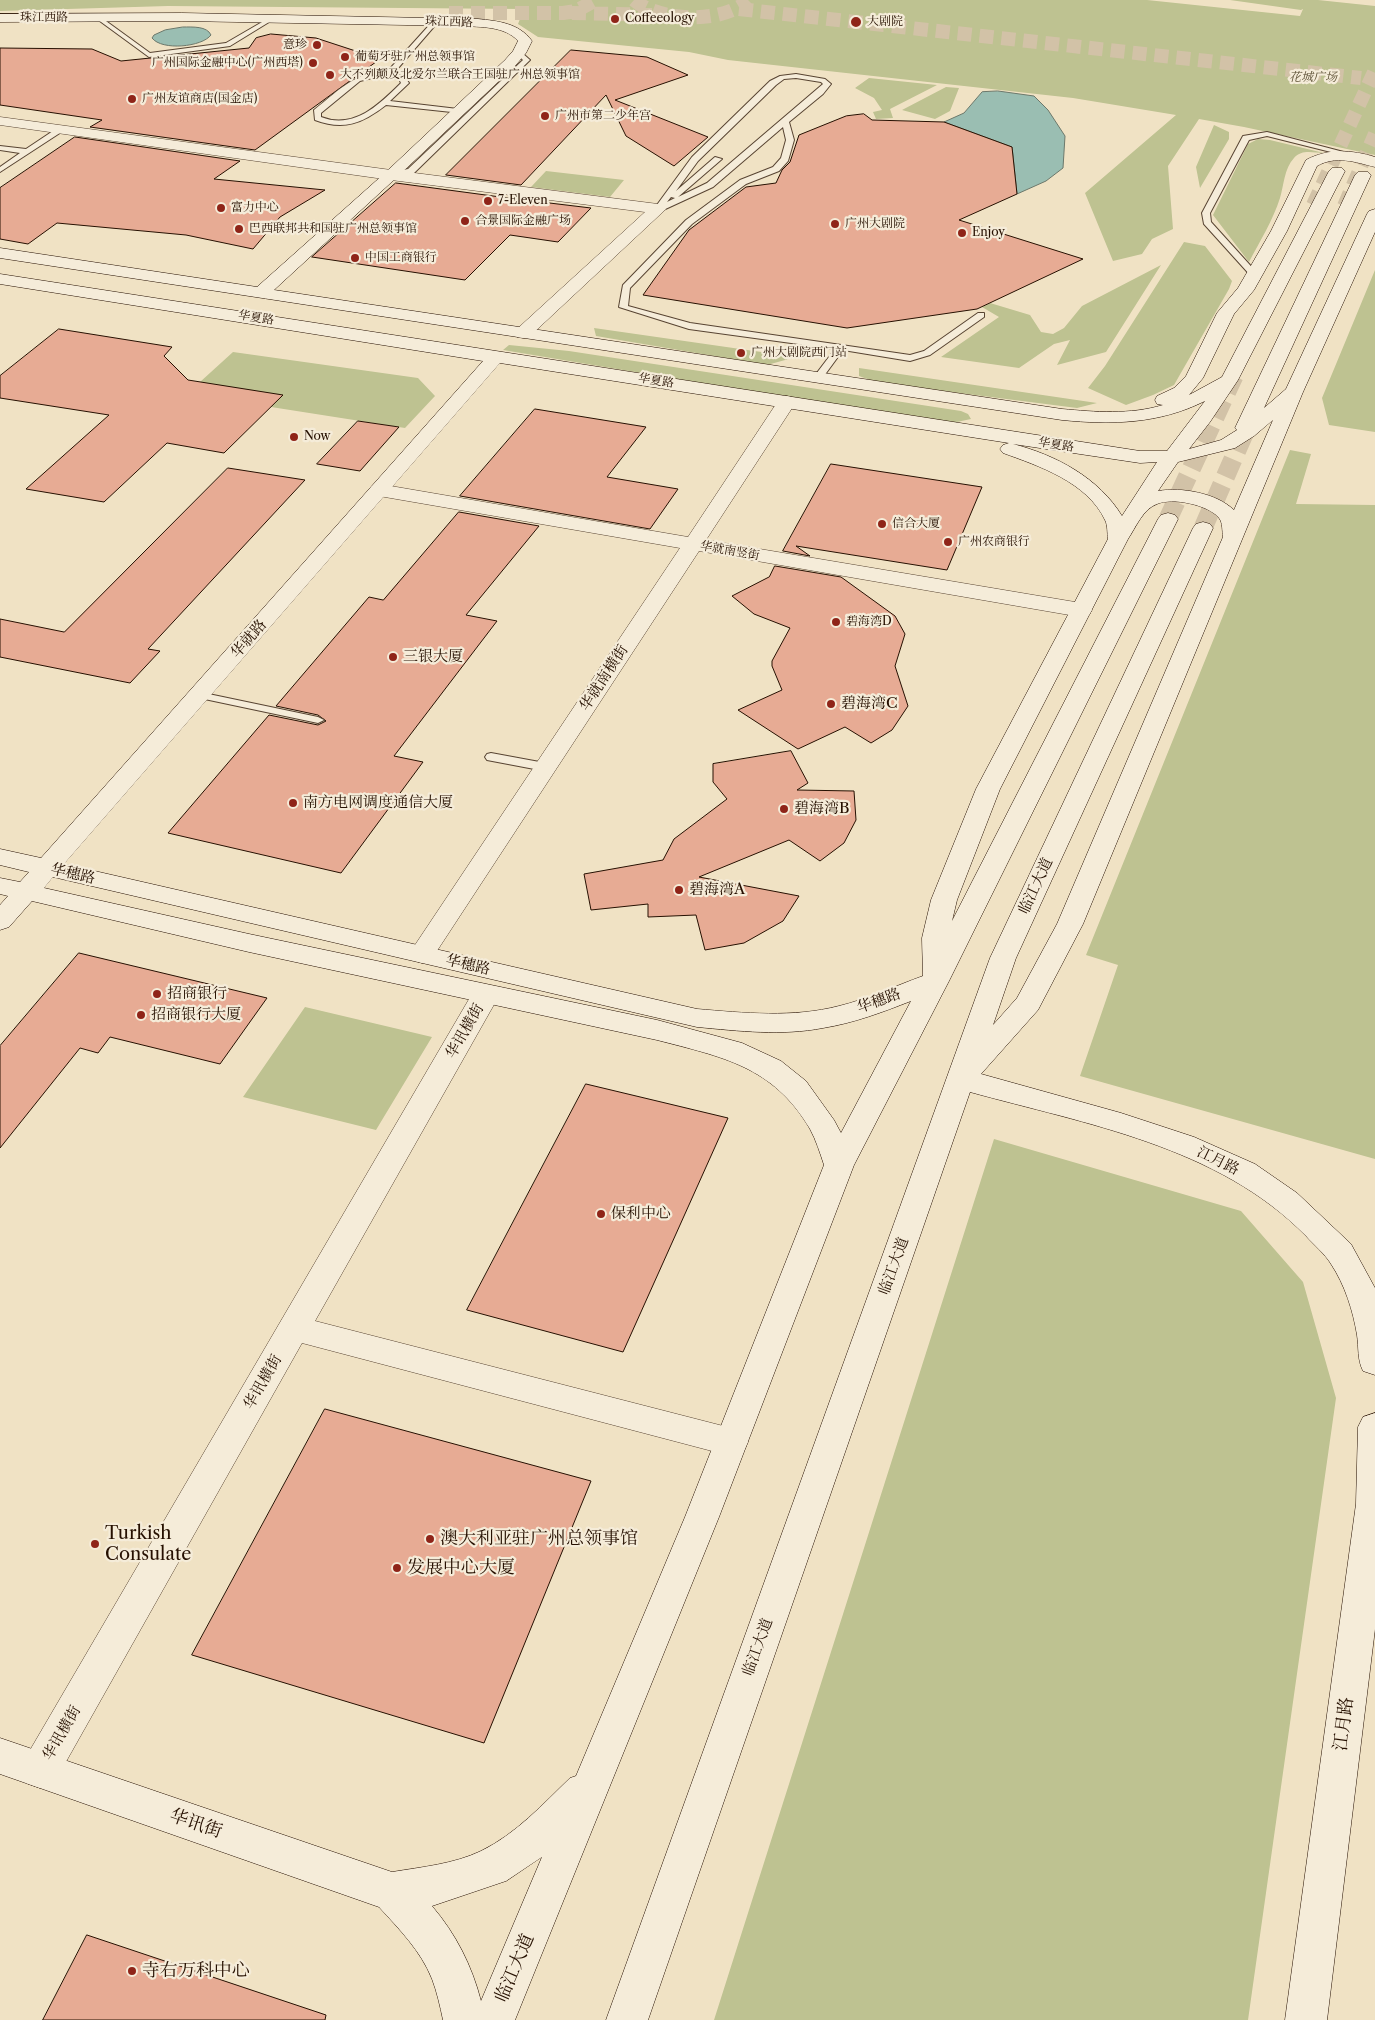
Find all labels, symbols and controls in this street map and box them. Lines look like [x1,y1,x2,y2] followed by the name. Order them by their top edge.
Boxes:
[20,11,68,25] street label: 珠江西路
[625,12,694,26] place label: Coffeeology
[609,13,621,25] marker: Coffeeology
[425,14,473,30] street label: 珠江西路
[849,15,863,29] marker: 大剧院
[867,15,903,29] place label: 大剧院
[283,38,307,52] place label: 意珍
[311,39,323,51] marker: 意珍
[355,50,475,64] place label: 葡萄牙驻广州总领事馆
[339,51,351,63] marker: 葡萄牙驻广州总领事馆
[152,56,303,70] place label: 广州国际金融中心(广州西塔)
[307,57,319,69] marker: 广州国际金融中心(广州西塔)
[340,68,580,82] place label: 大不列颠及北爱尔兰联合王国驻广州总领事馆
[324,69,336,81] marker: 大不列颠及北爱尔兰联合王国驻广州总领事馆
[1289,71,1337,85] park label: 花城广场
[142,92,257,106] place label: 广州友谊商店(国金店)
[126,93,138,105] marker: 广州友谊商店(国金店)
[555,109,651,123] place label: 广州市第二少年宫
[539,110,551,122] marker: 广州市第二少年宫
[498,194,548,208] place label: 7-Eleven
[482,195,494,207] marker: 7-Eleven
[231,201,279,215] place label: 富力中心
[215,202,227,214] marker: 富力中心
[475,214,571,228] place label: 合景国际金融广场
[459,215,471,227] marker: 合景国际金融广场
[845,217,905,231] place label: 广州大剧院
[829,218,841,230] marker: 广州大剧院
[249,222,417,236] place label: 巴西联邦共和国驻广州总领事馆
[233,223,245,235] marker: 巴西联邦共和国驻广州总领事馆
[972,226,1005,240] place label: Enjoy
[956,227,968,239] marker: Enjoy
[365,251,437,265] place label: 中国工商银行
[349,252,361,264] marker: 中国工商银行
[237,308,275,328] street label: 华夏路
[751,346,847,360] place label: 广州大剧院西门站
[735,347,747,359] marker: 广州大剧院西门站
[637,371,675,391] street label: 华夏路
[304,430,331,444] place label: Now
[288,431,300,443] marker: Now
[1037,435,1075,455] street label: 华夏路
[892,517,940,531] place label: 信合大厦
[876,518,888,530] marker: 信合大厦
[958,535,1030,549] place label: 广州农商银行
[942,536,954,548] marker: 广州农商银行
[699,539,761,563] street label: 华就南竖街
[846,615,892,629] place label: 碧海湾D
[227,616,271,662] street label: 华就路
[830,616,842,628] marker: 碧海湾D
[576,642,632,714] street label: 华就南横街
[403,648,463,666] place label: 三银大厦
[387,651,399,663] marker: 三银大厦
[841,695,898,713] place label: 碧海湾C
[825,698,837,710] marker: 碧海湾C
[303,794,453,812] place label: 南方电网调度通信大厦
[287,797,299,809] marker: 南方电网调度通信大厦
[794,800,849,818] place label: 碧海湾B
[778,803,790,815] marker: 碧海湾B
[1015,855,1057,917] street label: 临江大道
[49,860,97,888] street label: 华穗路
[689,881,745,899] place label: 碧海湾A
[673,884,685,896] marker: 碧海湾A
[444,951,492,979] street label: 华穗路
[167,985,227,1003] place label: 招商银行
[855,985,903,1017] street label: 华穗路
[151,988,163,1000] marker: 招商银行
[442,1001,488,1061] street label: 华讯横街
[151,1006,241,1024] place label: 招商银行大厦
[135,1009,147,1021] marker: 招商银行大厦
[1194,1143,1242,1179] street label: 江月路
[611,1205,671,1223] place label: 保利中心
[595,1208,607,1220] marker: 保利中心
[875,1235,913,1297] street label: 临江大道
[240,1352,286,1412] street label: 华讯横街
[105,1523,191,1566] place label: Turkish Consulate
[440,1528,638,1550] place label: 澳大利亚驻广州总领事馆
[424,1533,436,1545] marker: 澳大利亚驻广州总领事馆
[89,1538,101,1550] marker: Turkish Consulate
[407,1557,515,1579] place label: 发展中心大厦
[391,1562,403,1574] marker: 发展中心大厦
[739,1616,777,1678] street label: 临江大道
[1330,1696,1358,1752] street label: 江月路
[39,1703,85,1763] street label: 华讯横街
[167,1805,225,1843] street label: 华讯街
[491,1931,539,2005] street label: 临江大道
[142,1960,250,1982] place label: 寺右万科中心
[126,1965,138,1977] marker: 寺右万科中心

